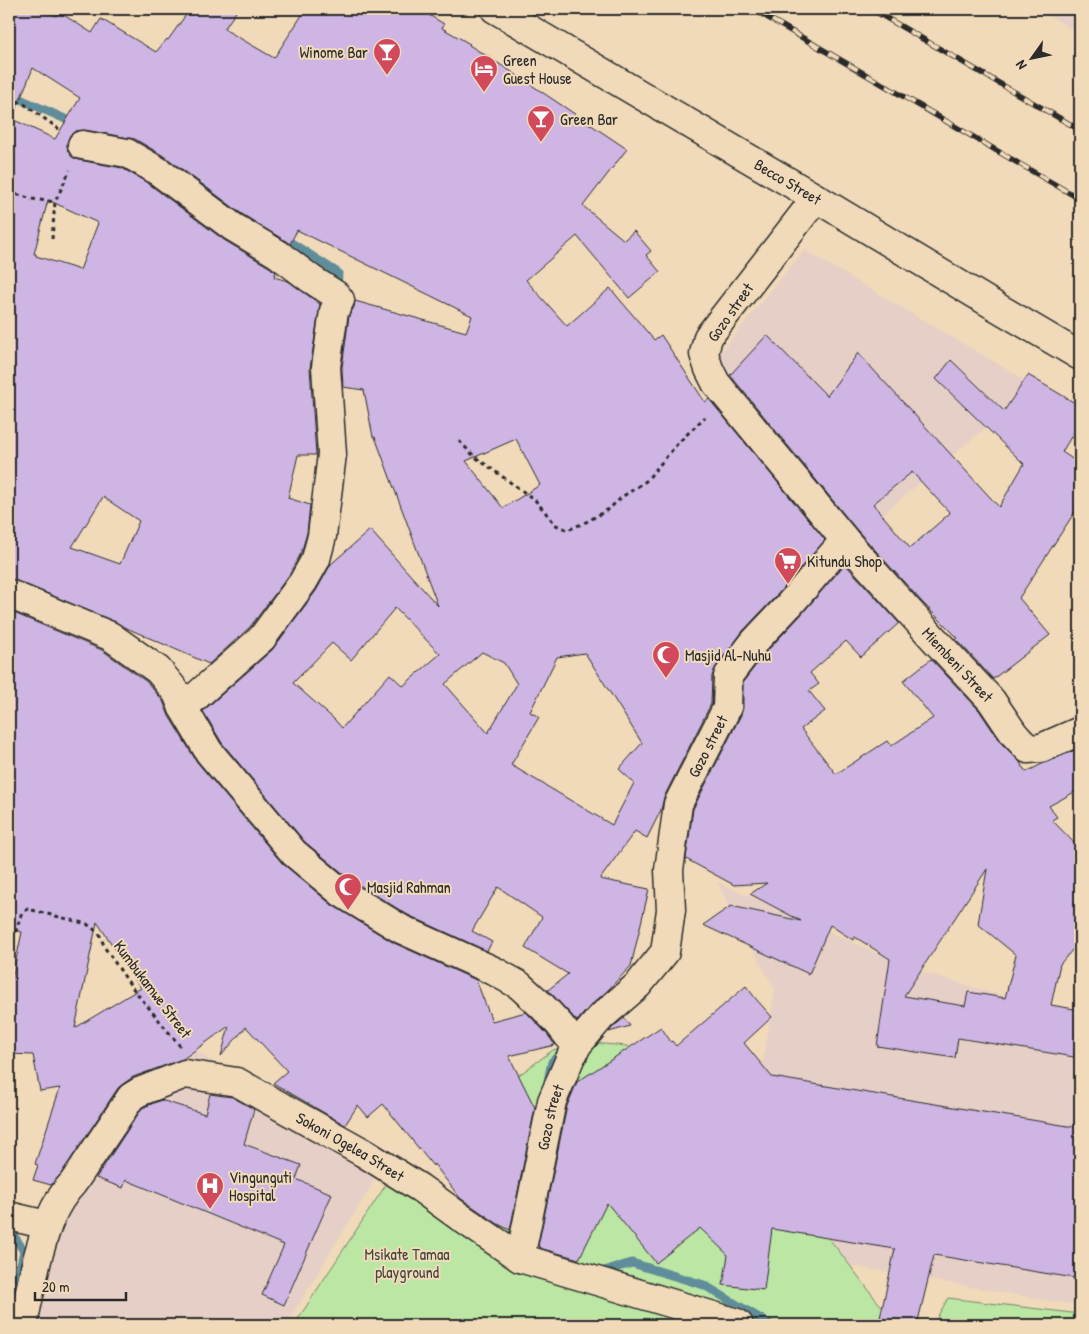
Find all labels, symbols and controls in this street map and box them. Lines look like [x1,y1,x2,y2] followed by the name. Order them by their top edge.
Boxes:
[1006,32,1056,82] north arrow
[372,37,402,76] bar icon: Winome Bar
[299,41,368,63] place label: Winome Bar
[503,49,572,89] place label: Green Guest House
[469,54,499,93] hotel icon: Green Guest House
[1010,57,1031,74] text: N
[526,104,556,143] bar icon: Green Bar
[560,108,618,130] place label: Green Bar
[750,153,826,210] street label: Becco Street
[702,278,759,346] street label: Gozo street
[773,546,803,585] supermarket icon: Kitundu Shop
[807,550,882,572] place label: Kitundu Shop
[917,622,999,707] street label: Miembeni Street
[651,640,681,679] mosque icon: Masjid Al-Nuhu
[685,644,771,666] place label: Masjid Al-Nuhu
[682,711,733,781] street label: Gozo street
[333,872,363,911] mosque icon: Masjid Rahman
[367,876,451,898] place label: Masjid Rahman
[109,936,197,1043] street label: Kumbukamwe Street
[531,1080,569,1152] street label: Gozo street
[292,1106,409,1187] street label: Sokoni Ogelea Street
[229,1166,292,1206] place label: Vingunguti Hospital
[195,1171,225,1210] hospital icon: Vingunguti Hospital
[365,1243,449,1283] park label: Msikate Tamaa playground
[35,1269,126,1301] scale bar
[42,1276,69,1297] text: 20 m

